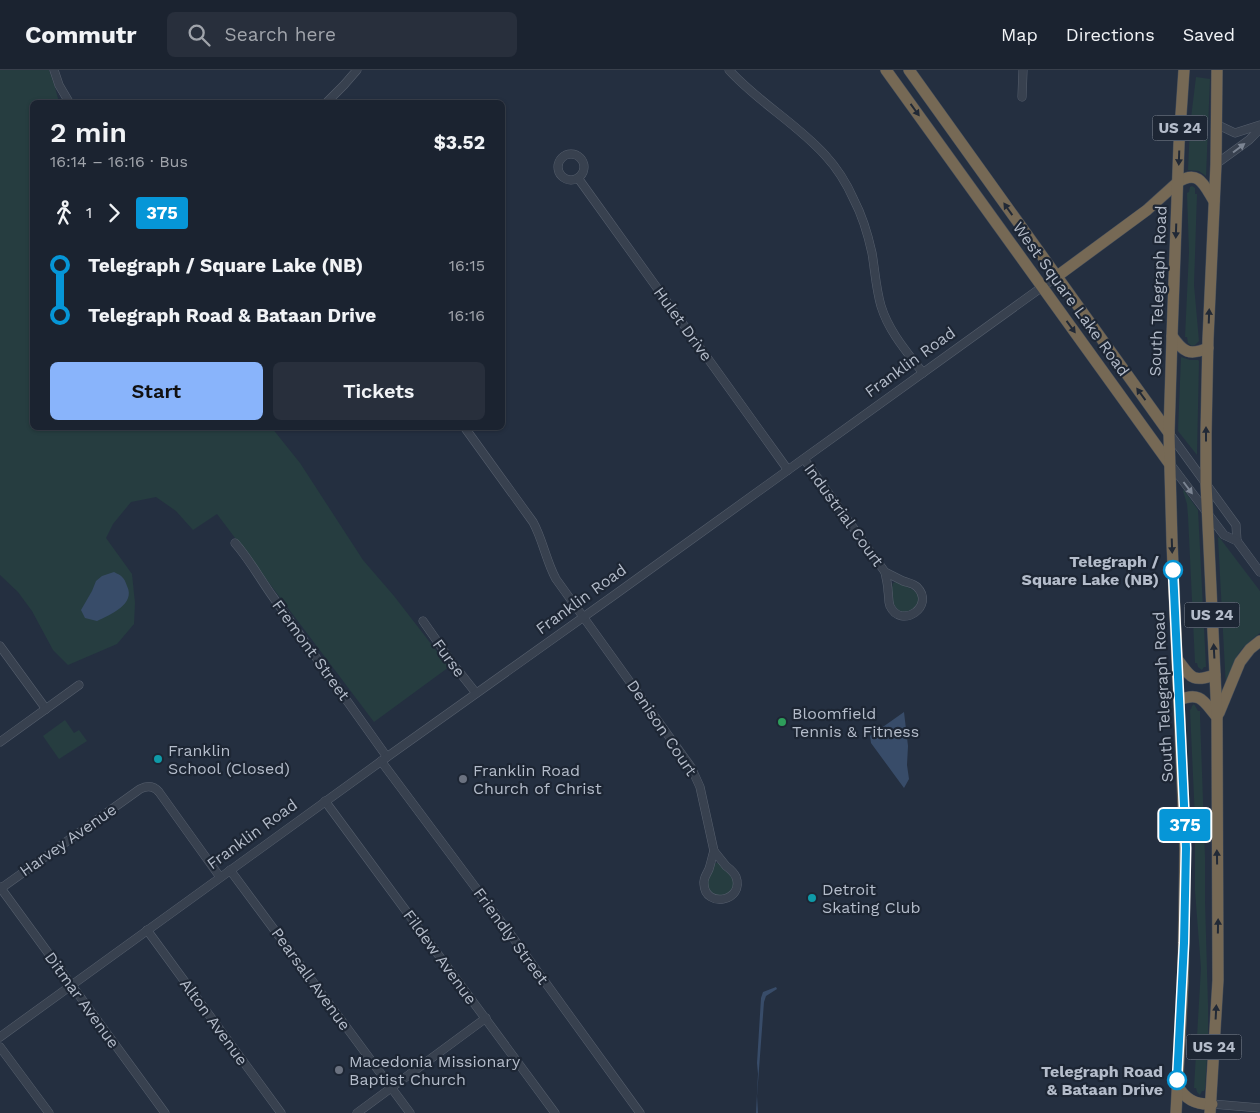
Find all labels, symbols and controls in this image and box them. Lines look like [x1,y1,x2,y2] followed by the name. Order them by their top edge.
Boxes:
[167,12,517,57] search box
[25,21,137,49] text: Commutr
[185,21,213,49] icon: search
[225,23,336,46] text: Search here
[1001,24,1038,45] text: Map
[1066,24,1155,45] text: Directions
[1183,24,1235,45] text: Saved
[909,103,919,116] one-way arrow
[50,116,127,149] text: 2 min
[1152,116,1208,140] road number: US 24
[434,131,485,154] text: $3.52
[1232,142,1245,153] one-way arrow
[1174,150,1182,166] one-way arrow
[50,152,188,171] text: 16:14 – 16:16 · Bus
[50,199,78,227] icon: walk
[100,199,128,227] icon: forward
[146,202,178,223] text: 375
[1003,202,1013,215] one-way arrow
[86,203,92,222] text: 1
[1146,205,1170,377] street label: South Telegraph Road
[1009,218,1133,380] street label: West Square Lake Road
[1172,223,1180,239] one-way arrow
[88,254,363,277] text: Telegraph / Square Lake (NB)
[449,256,485,275] text: 16:15
[650,283,716,365] street label: Hulet Drive
[88,304,376,327] text: Telegraph Road & Bataan Drive
[448,306,485,325] text: 16:16
[1206,308,1214,324] one-way arrow
[1066,320,1076,334] one-way arrow
[861,323,959,401] street label: Franklin Road
[50,362,263,420] button: Start
[273,362,485,420] button: Tickets
[1136,387,1146,401] one-way arrow
[1202,426,1210,442] one-way arrow
[800,460,888,570] street label: Industrial Court
[1183,481,1194,494] one-way arrow
[1168,538,1176,554] one-way arrow
[1022,552,1159,589] place label: Telegraph / Square Lake (NB)
[532,560,630,638] street label: Franklin Road
[1163,560,1183,580] marker: Telegraph / Square Lake (NB)
[268,596,354,704] street label: Fremont Street
[1184,602,1240,628] road number: US 24
[1149,611,1177,783] street label: South Telegraph Road
[429,635,469,681] street label: Furse
[1210,643,1218,659] one-way arrow
[623,676,701,780] street label: Denison Court
[792,704,919,741] place label: Bloomfield Tennis & Fitness
[776,716,788,728] marker: Bloomfield Tennis & Fitness
[168,741,290,778] place label: Franklin School (Closed)
[152,753,164,765] marker: Franklin School (Closed)
[473,761,602,798] place label: Franklin Road Church of Christ
[457,773,469,785] marker: Franklin Road Church of Christ
[203,795,301,873] street label: Franklin Road
[16,800,120,880] street label: Harvey Avenue
[1156,809,1214,841] line badge: 375
[1169,814,1201,835] text: 375
[1213,848,1221,864] one-way arrow
[822,880,921,917] place label: Detroit Skating Club
[470,884,553,988] street label: Friendly Street
[806,892,818,904] marker: Detroit Skating Club
[399,906,481,1008] street label: Fildew Avenue
[1214,918,1222,934] one-way arrow
[267,924,355,1034] street label: Pearsall Avenue
[41,948,123,1052] street label: Ditmar Avenue
[176,975,252,1069] street label: Alton Avenue
[1212,1004,1220,1020] one-way arrow
[1186,1034,1242,1060] road number: US 24
[349,1052,521,1089] place label: Macedonia Missionary Baptist Church
[1041,1062,1163,1099] place label: Telegraph Road & Bataan Drive
[333,1064,345,1076] marker: Macedonia Missionary Baptist Church
[1167,1070,1187,1090] marker: Telegraph Road & Bataan Drive

